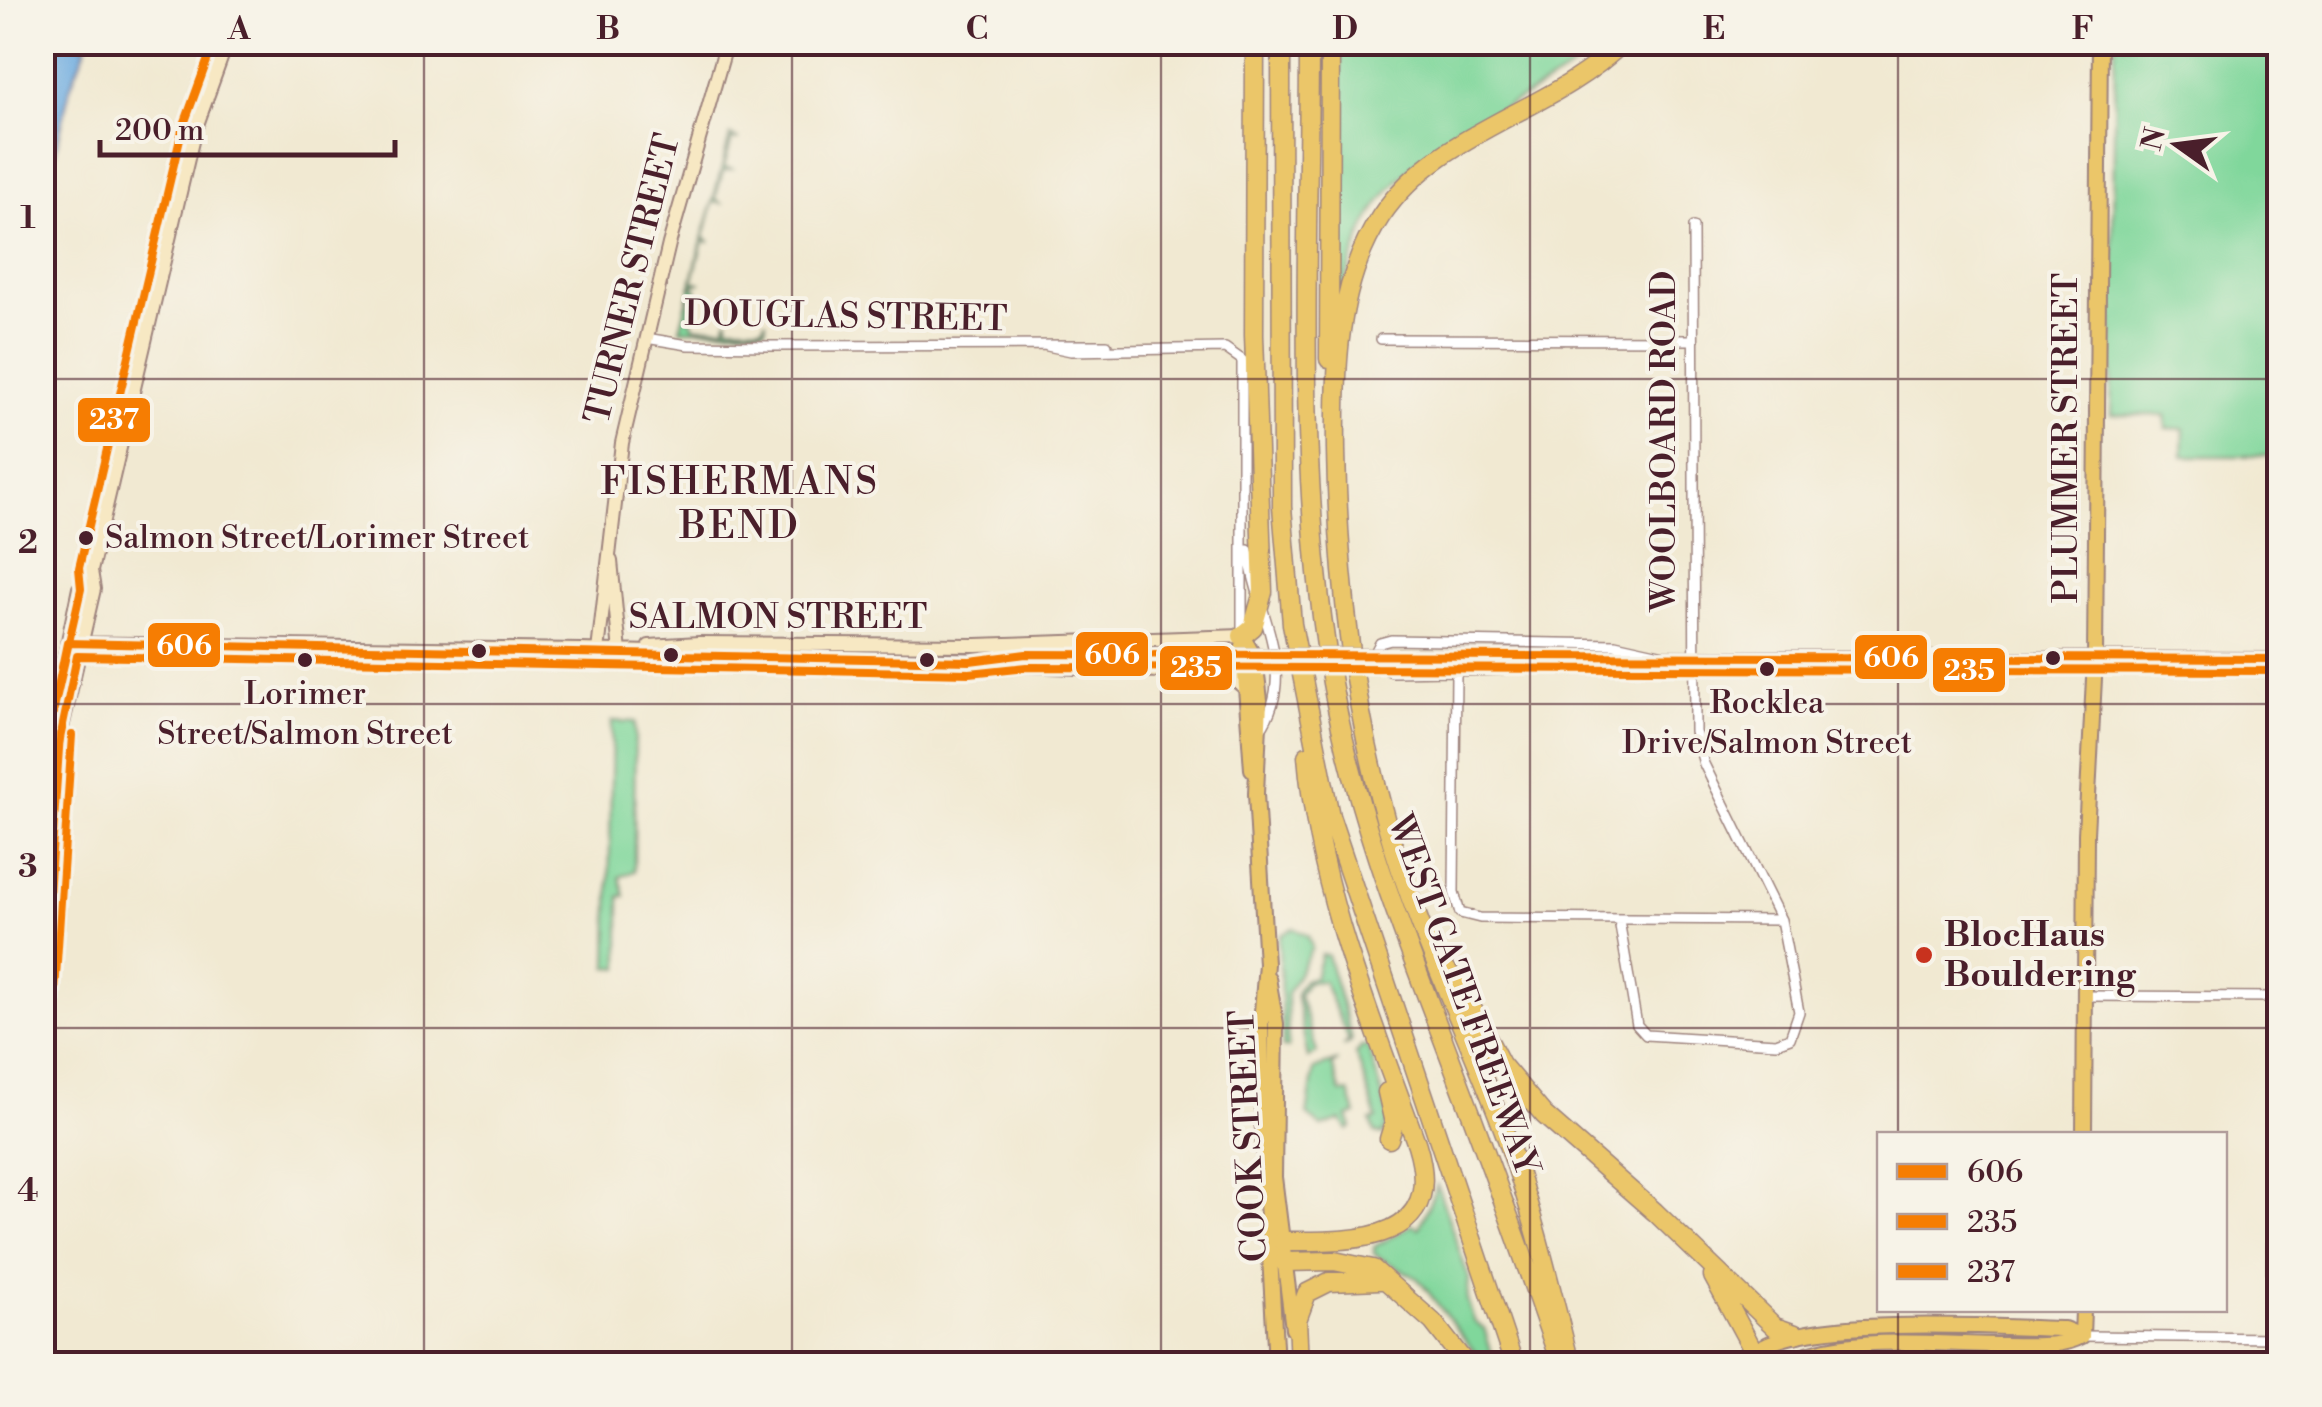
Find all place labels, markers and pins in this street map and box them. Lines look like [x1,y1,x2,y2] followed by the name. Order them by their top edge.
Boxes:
[105,518,529,558] place label: Salmon Street/Lorimer Street
[76,528,96,548] marker: Salmon Street/Lorimer Street
[469,641,489,661] unlabelled marker
[661,645,681,665] unlabelled marker
[2043,648,2063,668] unlabelled marker
[295,650,315,670] marker: Lorimer Street/Salmon Street
[917,650,937,670] unlabelled marker
[1757,659,1777,679] marker: Rocklea Drive/Salmon Street
[157,674,453,754] place label: Lorimer Street/Salmon Street
[1622,683,1912,763] place label: Rocklea Drive/Salmon Street
[1944,914,2137,997] place label: BlocHaus Bouldering
[1913,944,1935,966] marker: BlocHaus Bouldering

